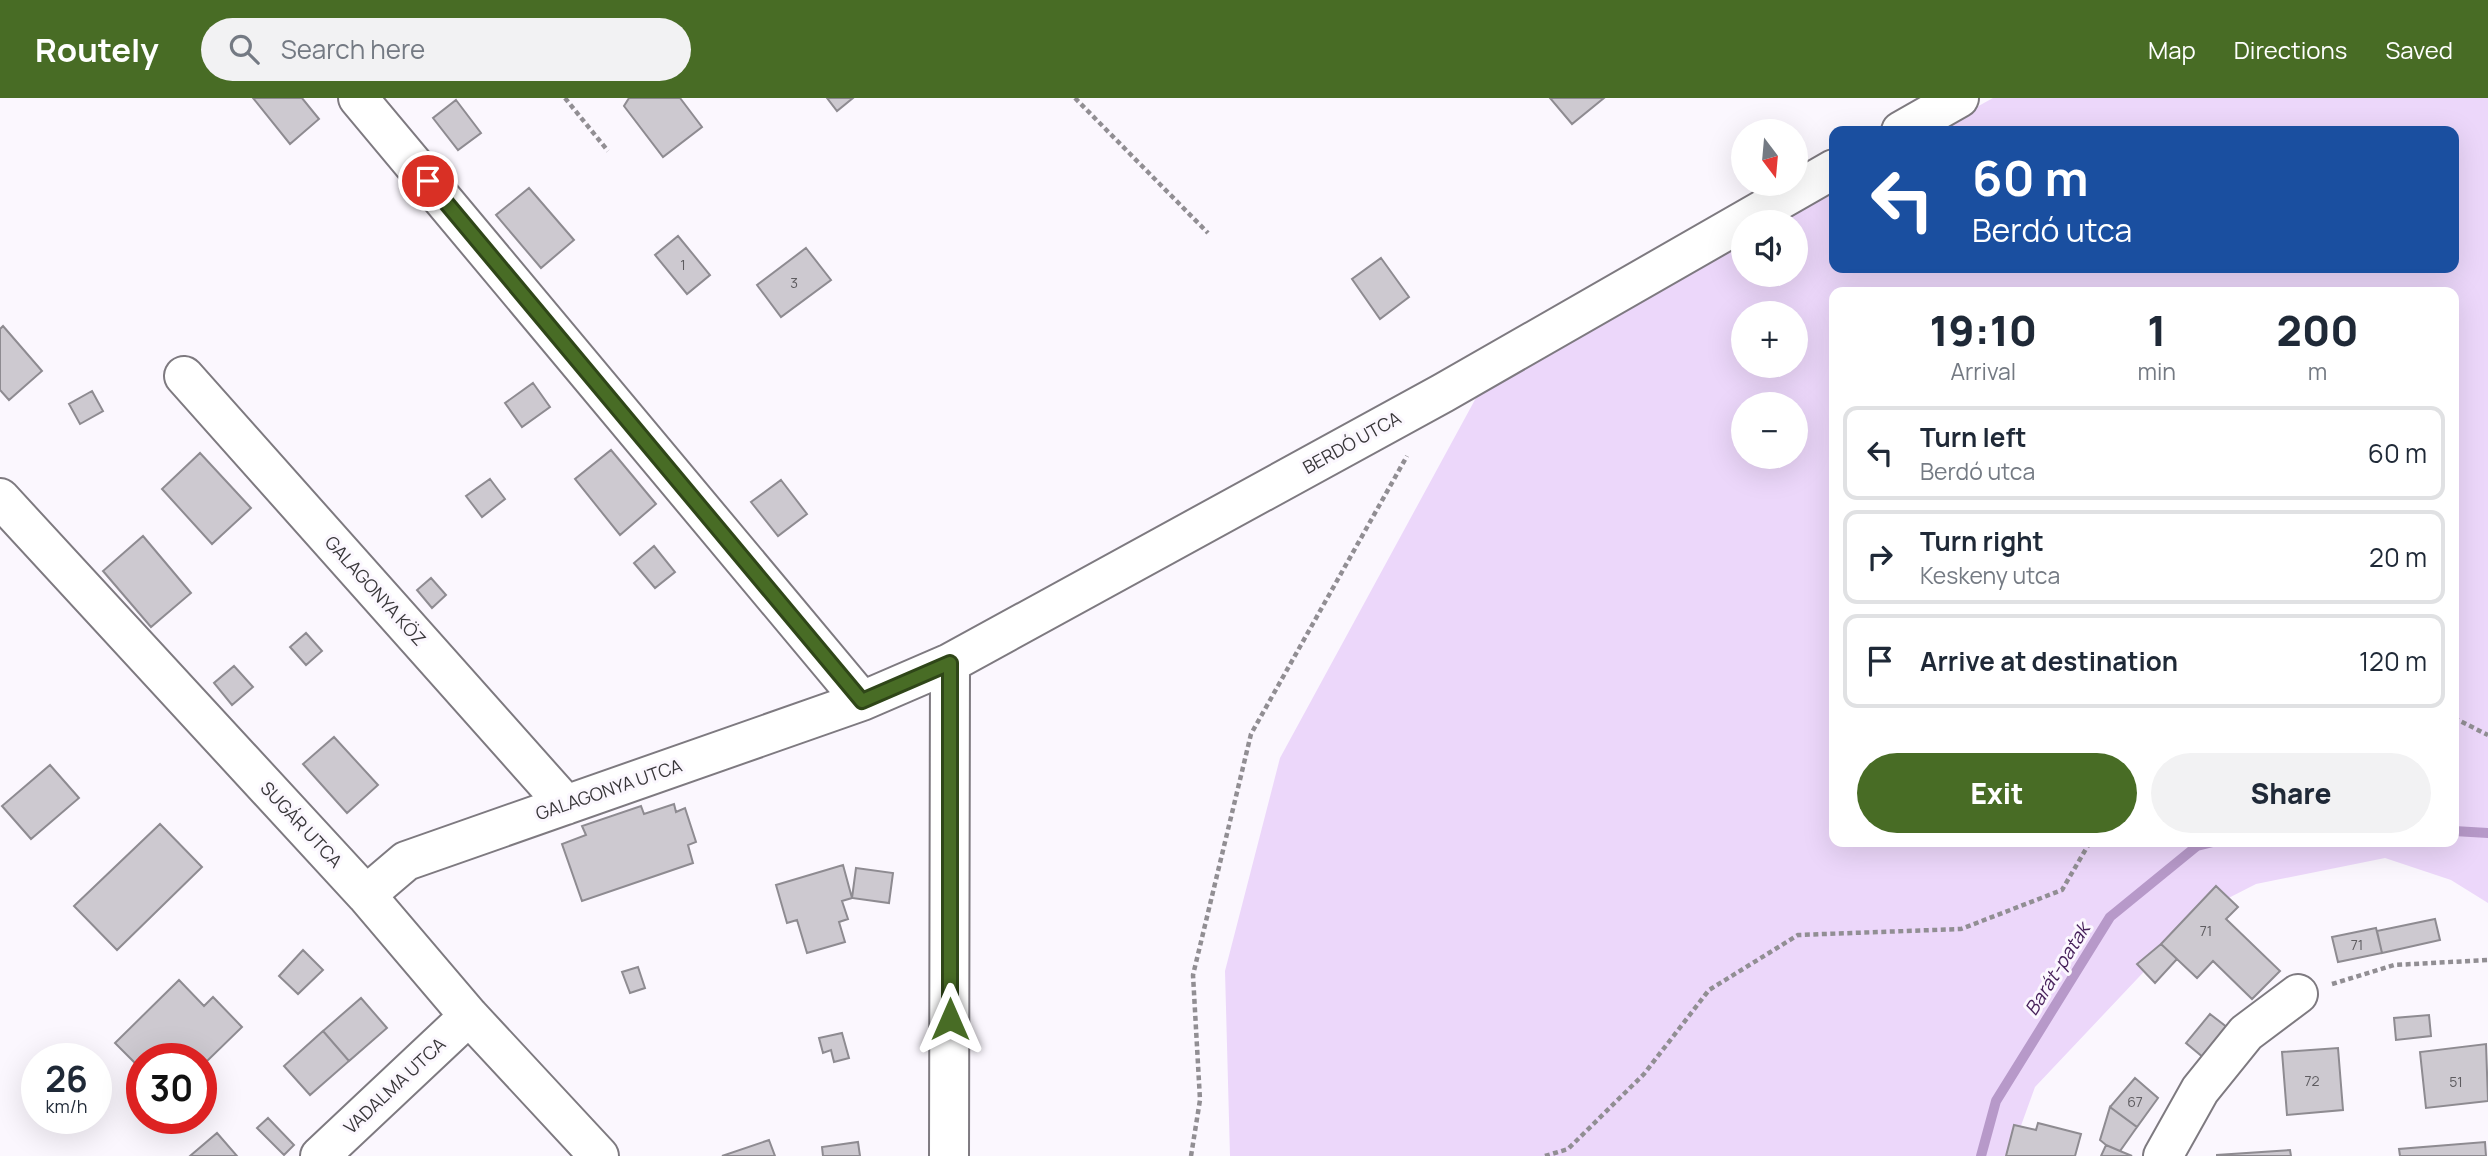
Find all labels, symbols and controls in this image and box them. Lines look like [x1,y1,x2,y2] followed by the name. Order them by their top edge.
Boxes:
[201,18,691,81] search box
[35,27,159,72] text: Routely
[225,30,263,68] icon: search
[281,31,425,67] text: Search here
[2148,33,2196,66] text: Map
[2234,33,2347,66] text: Directions
[2385,33,2453,66] text: Saved
[1731,119,1808,196] north arrow
[1731,119,1808,469] map controls
[1972,144,2089,211] text: 60 m
[398,151,458,211] pin
[1857,154,1948,245] icon: left
[409,162,447,200] icon: arrive
[1972,208,2132,252] text: Berdó utca
[1731,210,1808,287] button: sound
[680,255,686,274] house number: 1
[790,273,798,292] house number: 3
[1731,301,1808,378] button: +
[1929,301,2037,359] text: 19:10
[2147,301,2166,359] text: 1
[2277,301,2359,359] text: 200
[1950,355,2016,387] text: Arrival
[2138,355,2176,387] text: min
[2308,355,2327,387] text: m
[1731,392,1808,469] button: −
[1298,405,1405,479] street label: BERDÓ UTCA
[1920,419,2027,455] text: Turn left
[1861,434,1899,472] icon: left
[2368,435,2427,471] text: 60 m
[1920,455,2035,487] text: Berdó utca
[1920,523,2044,559] text: Turn right
[320,530,431,650] street label: GALAGONYA KÖZ
[1861,538,1899,576] icon: right
[2369,539,2427,575] text: 20 m
[1920,559,2060,591] text: Keskeny utca
[1861,642,1899,680] icon: arrive
[1920,643,2178,679] text: Arrive at destination
[2359,643,2427,679] text: 120 m
[532,753,685,825] street label: GALAGONYA UTCA
[1857,753,2137,833] button: Exit
[2151,753,2431,833] button: Share
[256,776,348,873] street label: SUGÁR UTCA
[2018,916,2097,1020] water label: Barát-patak
[2200,921,2212,940] house number: 71
[2351,935,2363,954] house number: 71
[913,982,987,1056] position arrow
[338,1032,451,1139] street label: VADALMA UTCA
[126,1043,217,1134] speed limit sign: 30
[45,1055,88,1103] text: 26
[2304,1071,2320,1090] house number: 72
[2449,1072,2463,1091] house number: 51
[2127,1092,2143,1111] house number: 67
[46,1094,87,1118] text: km/h

